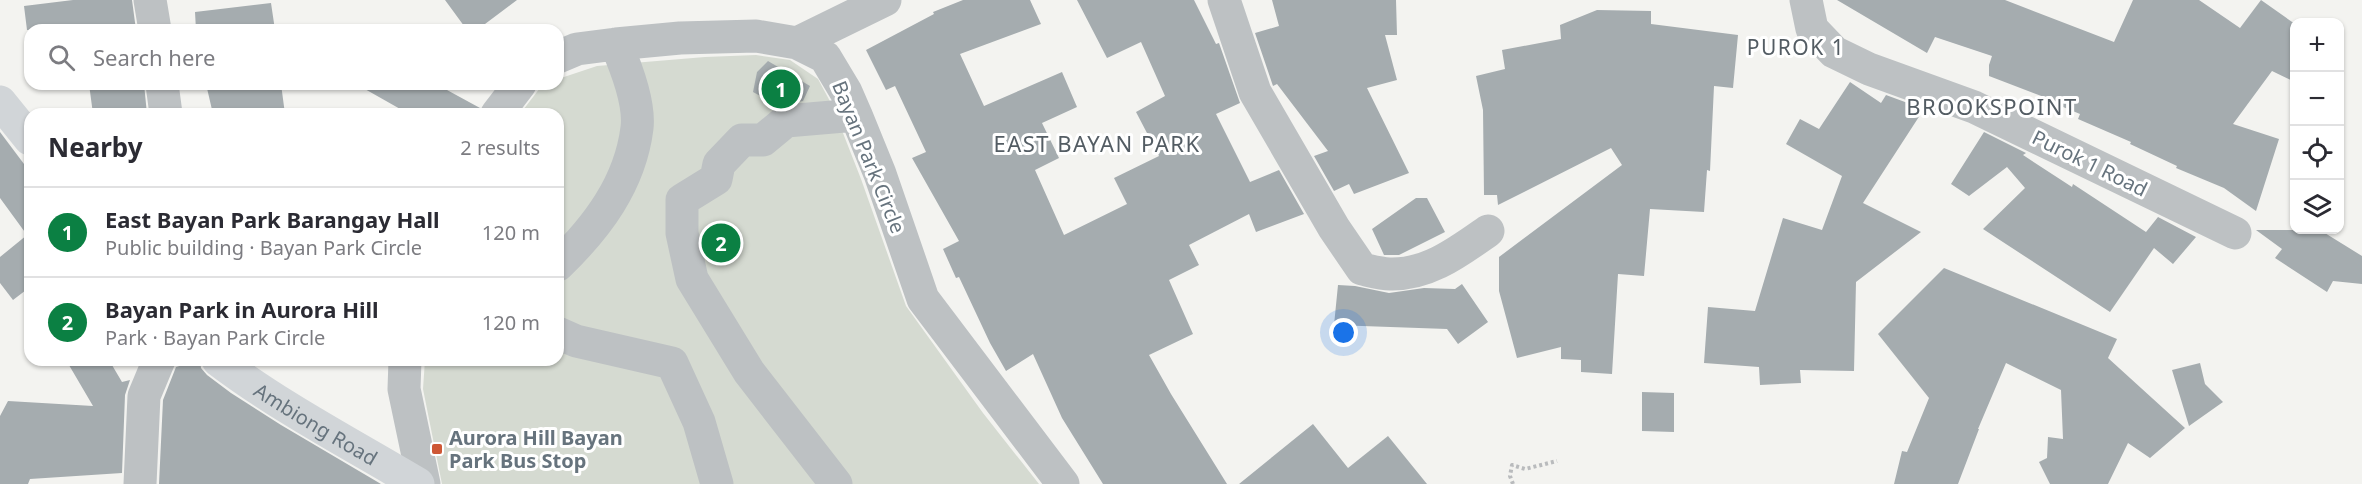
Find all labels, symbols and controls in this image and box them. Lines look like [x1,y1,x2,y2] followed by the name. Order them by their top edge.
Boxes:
[2290,18,2344,234] map controls
[2290,18,2344,72] button: +
[24,24,564,90] search box
[1747,33,1845,61] district label: PUROK 1
[45,41,78,74] icon: search
[93,42,215,72] text: Search here
[762,66,800,112] pin: 1
[2290,72,2344,126] button: −
[826,77,912,237] street label: Bayan Park Circle
[1906,91,2078,121] district label: BROOKSPOINT
[2028,123,2152,203] street label: Purok 1 Road
[2290,126,2344,180] button: locate
[993,128,1201,158] district label: EAST BAYAN PARK
[48,129,143,165] text: Nearby
[460,134,540,161] text: 2 results
[2290,180,2344,234] button: layers
[105,204,440,234] text: East Bayan Park Barangay Hall
[62,219,73,246] text: 1
[482,219,540,246] text: 120 m
[702,220,740,266] pin: 2
[105,234,422,261] text: Public building · Bayan Park Circle
[105,294,379,324] text: Bayan Park in Aurora Hill
[62,309,73,336] text: 2
[482,309,540,336] text: 120 m
[1329,318,1358,347] your location
[105,324,325,351] text: Park · Bayan Park Circle
[249,376,383,471] street label: Ambiong Road
[449,424,623,474] place label: Aurora Hill Bayan Park Bus Stop
[430,442,444,456] marker: Aurora Hill Bayan Park Bus Stop

